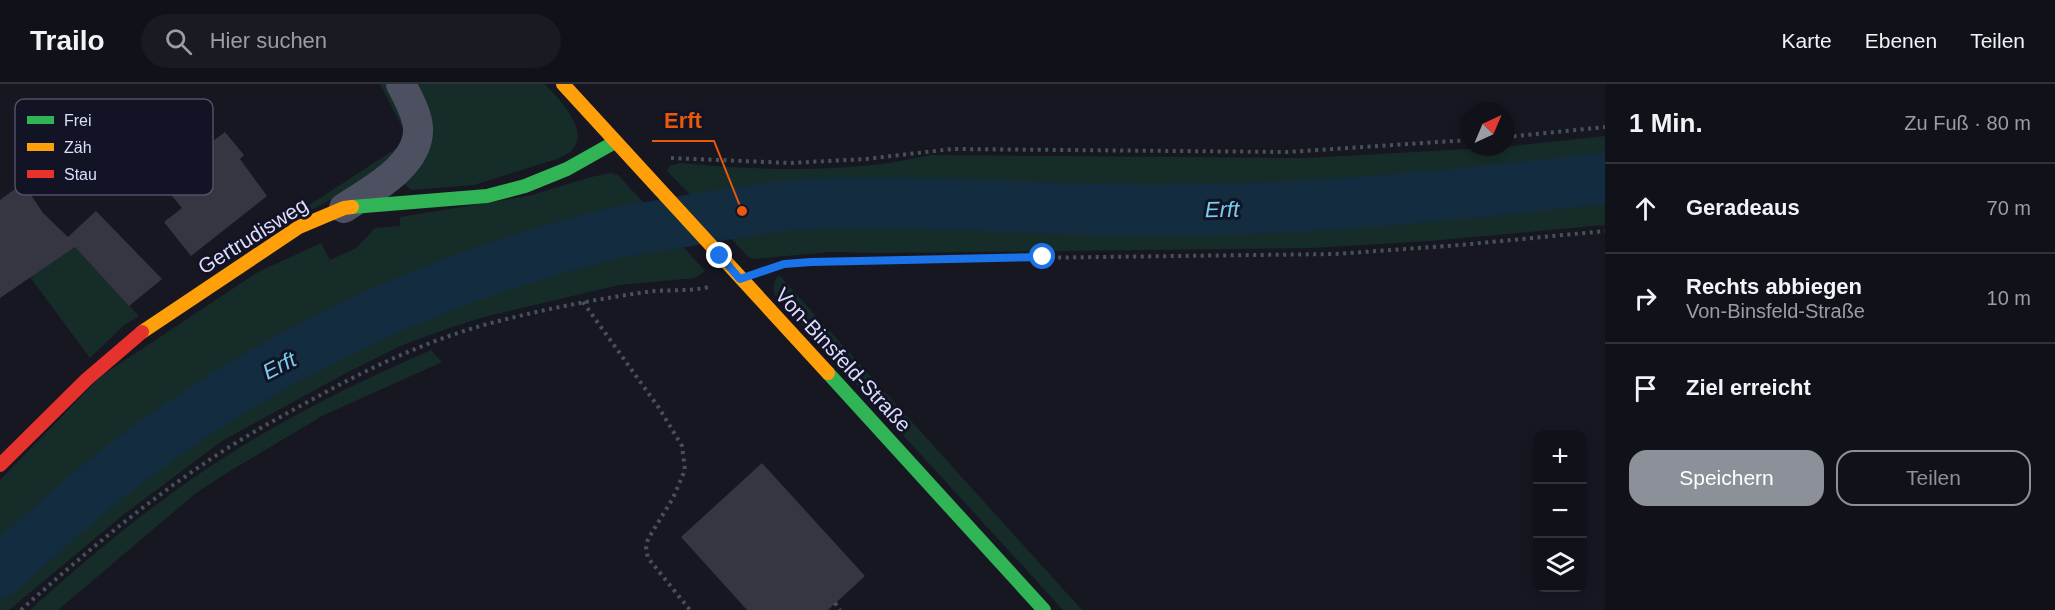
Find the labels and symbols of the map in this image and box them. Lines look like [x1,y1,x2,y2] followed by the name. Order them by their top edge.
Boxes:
[15,99,213,195] legend
[652,101,714,141] callout: Erft
[1461,102,1515,156] north arrow
[664,108,703,133] text: Erft
[64,112,92,129] text: Frei
[64,139,92,156] text: Zäh
[64,166,97,183] text: Stau
[194,193,312,278] street label: Gertrudisweg
[1205,197,1240,222] water label: Erft
[706,242,732,268] route end
[1029,243,1055,269] route start
[771,283,916,436] street label: Von-Binsfeld-Straße
[258,346,301,384] water label: Erft

